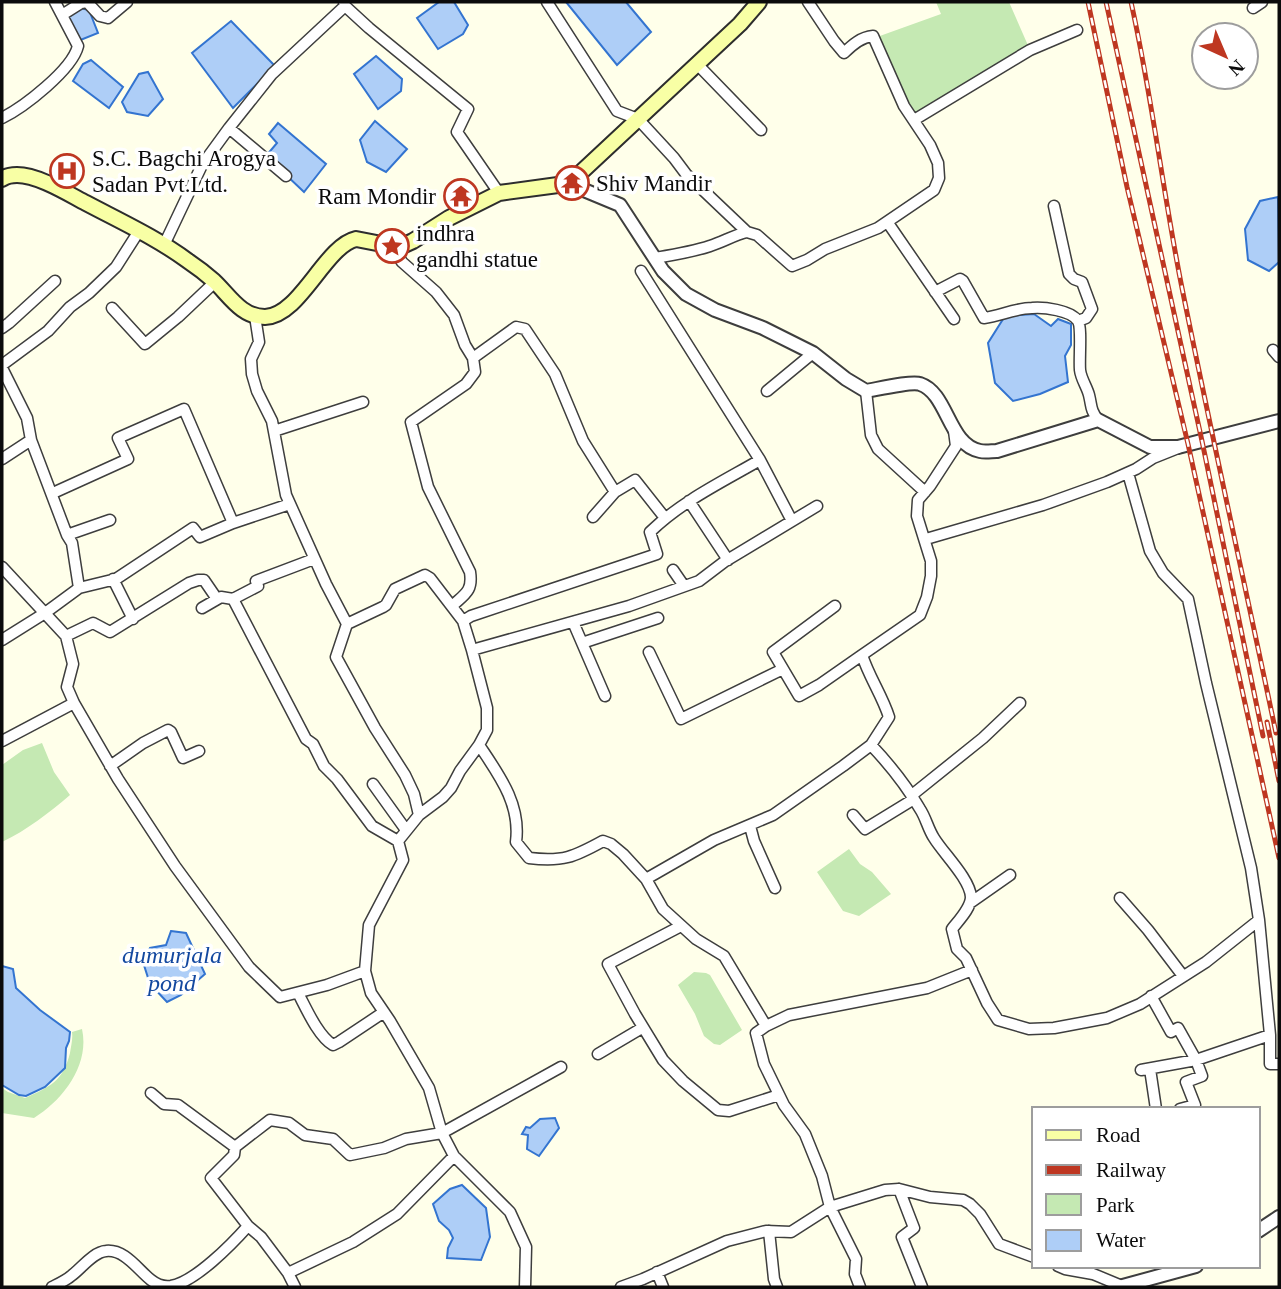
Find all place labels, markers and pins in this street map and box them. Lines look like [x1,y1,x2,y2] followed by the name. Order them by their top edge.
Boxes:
[92,146,276,197] place label: S.C. Bagchi Arogya Sadan Pvt.Ltd.
[48,152,86,190] hospital icon: S.C. Bagchi Arogya Sadan Pvt.Ltd.
[553,164,591,202] temple icon: Shiv Mandir
[596,171,712,196] place label: Shiv Mandir
[442,177,480,215] temple icon: Ram Mondir
[318,184,436,209] place label: Ram Mondir
[416,221,538,272] place label: indhra gandhi statue
[373,227,411,265] place icon: indhra gandhi statue

